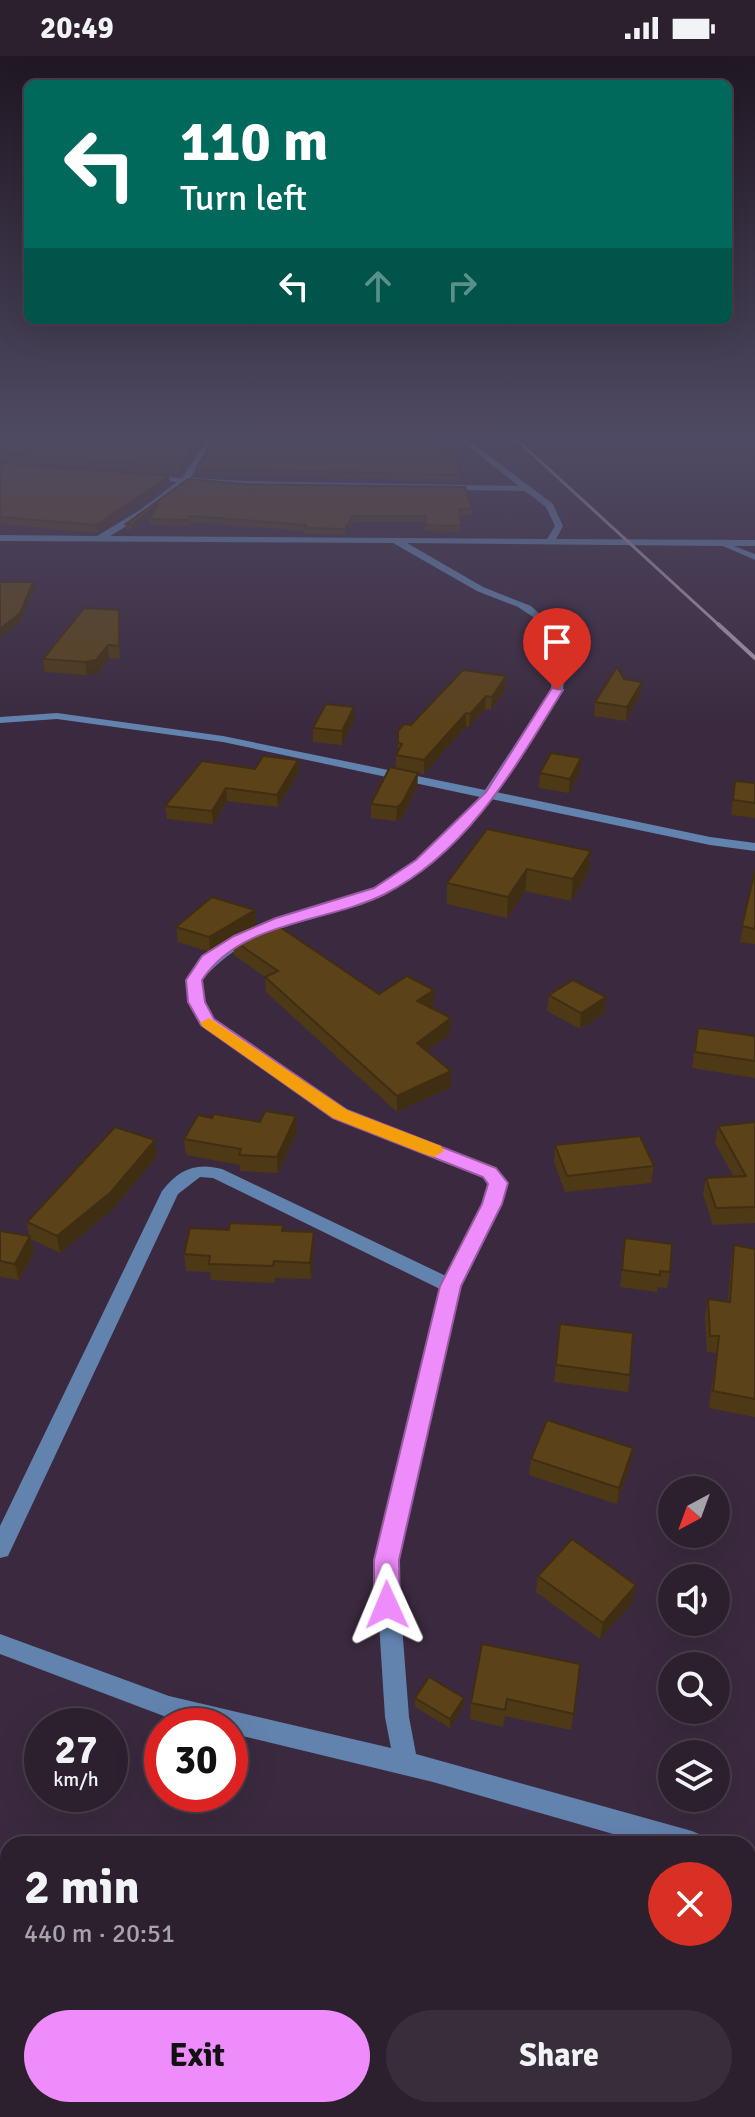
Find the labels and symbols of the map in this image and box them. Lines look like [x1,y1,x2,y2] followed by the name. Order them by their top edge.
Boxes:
[523,608,591,690] pin
[658,1476,730,1548] north arrow
[345,1563,429,1647] position arrow
[144,1708,248,1812] speed limit sign: 30

